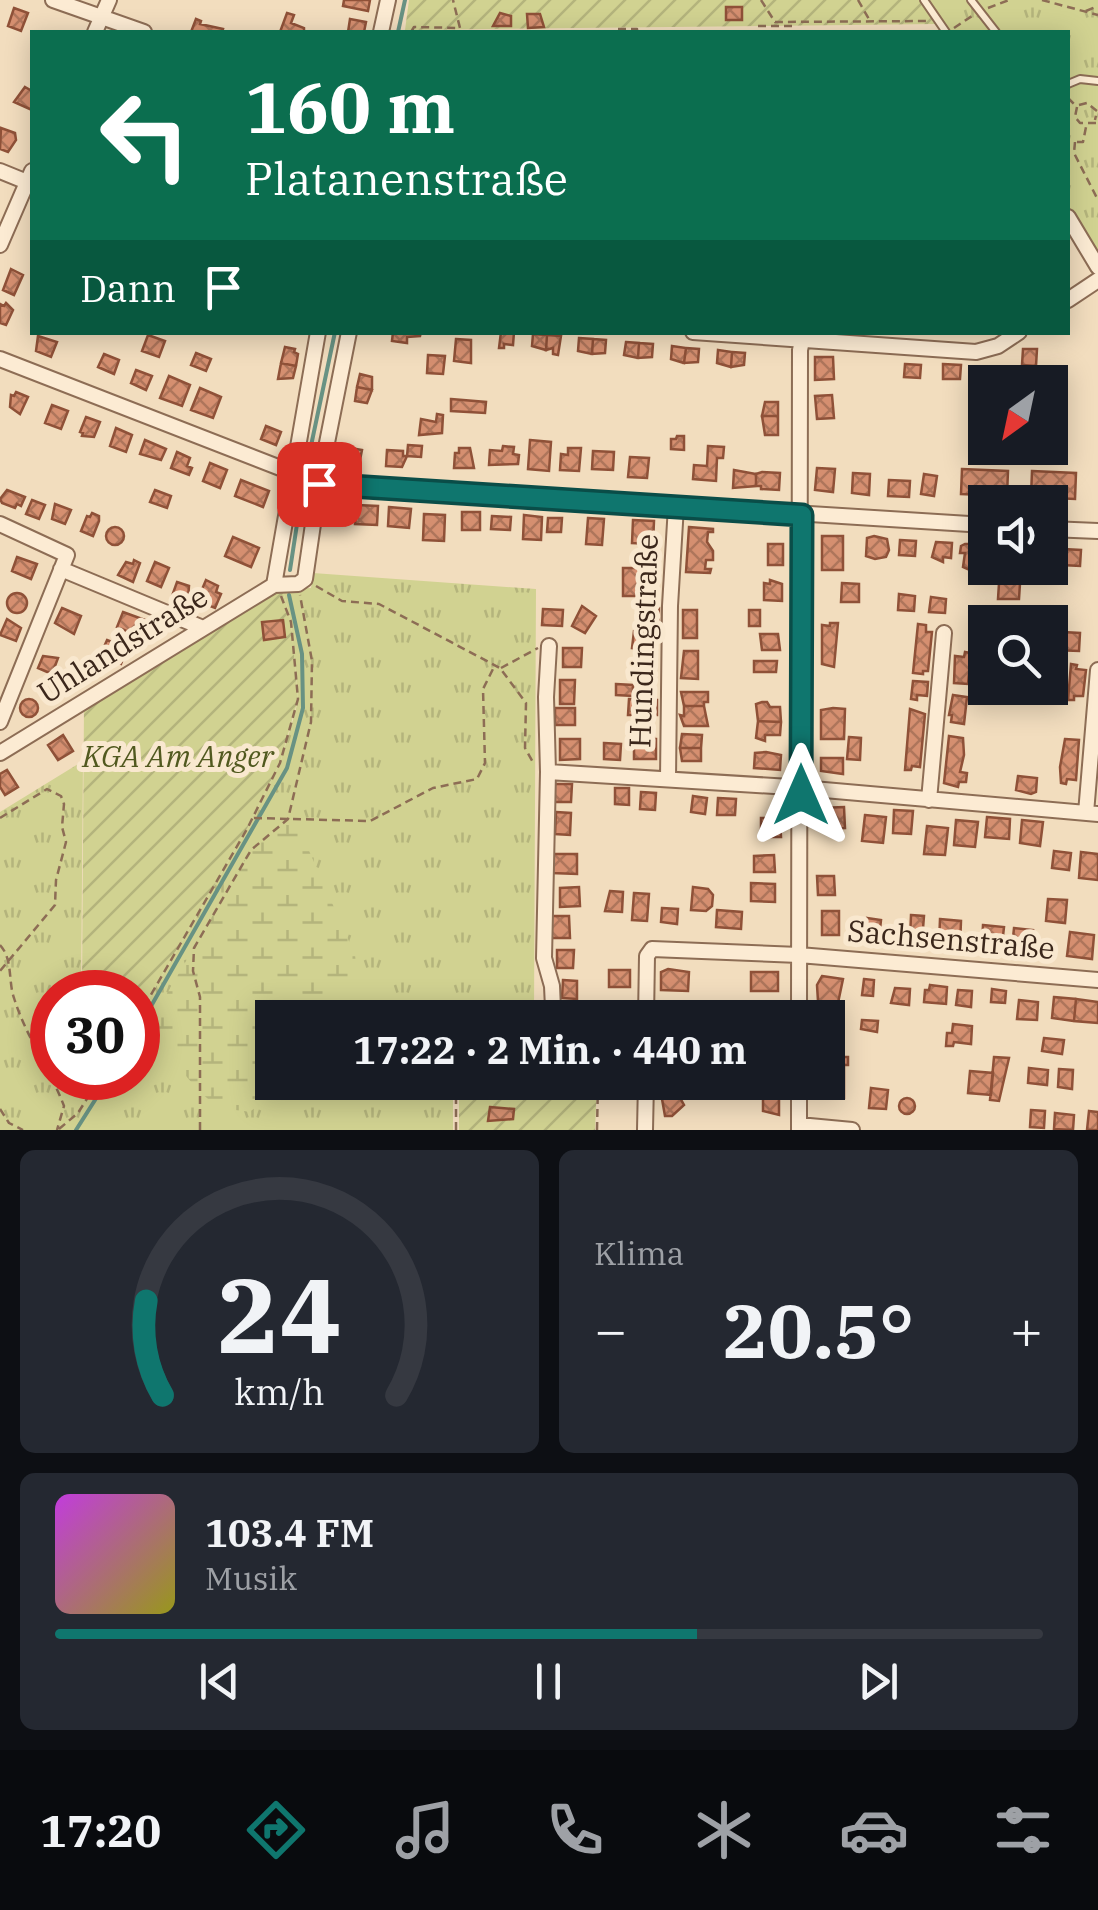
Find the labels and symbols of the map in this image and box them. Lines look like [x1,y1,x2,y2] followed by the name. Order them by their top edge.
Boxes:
[968,365,1068,465] north arrow
[277,442,362,527] pin
[619,533,666,749] street label: Hundingstraße
[30,576,215,712] street label: Uhlandstraße
[81,736,275,775] park label: KGA Am Anger
[749,743,853,847] position arrow
[846,910,1056,967] street label: Sachsenstraße
[30,970,160,1100] speed limit sign: 30

